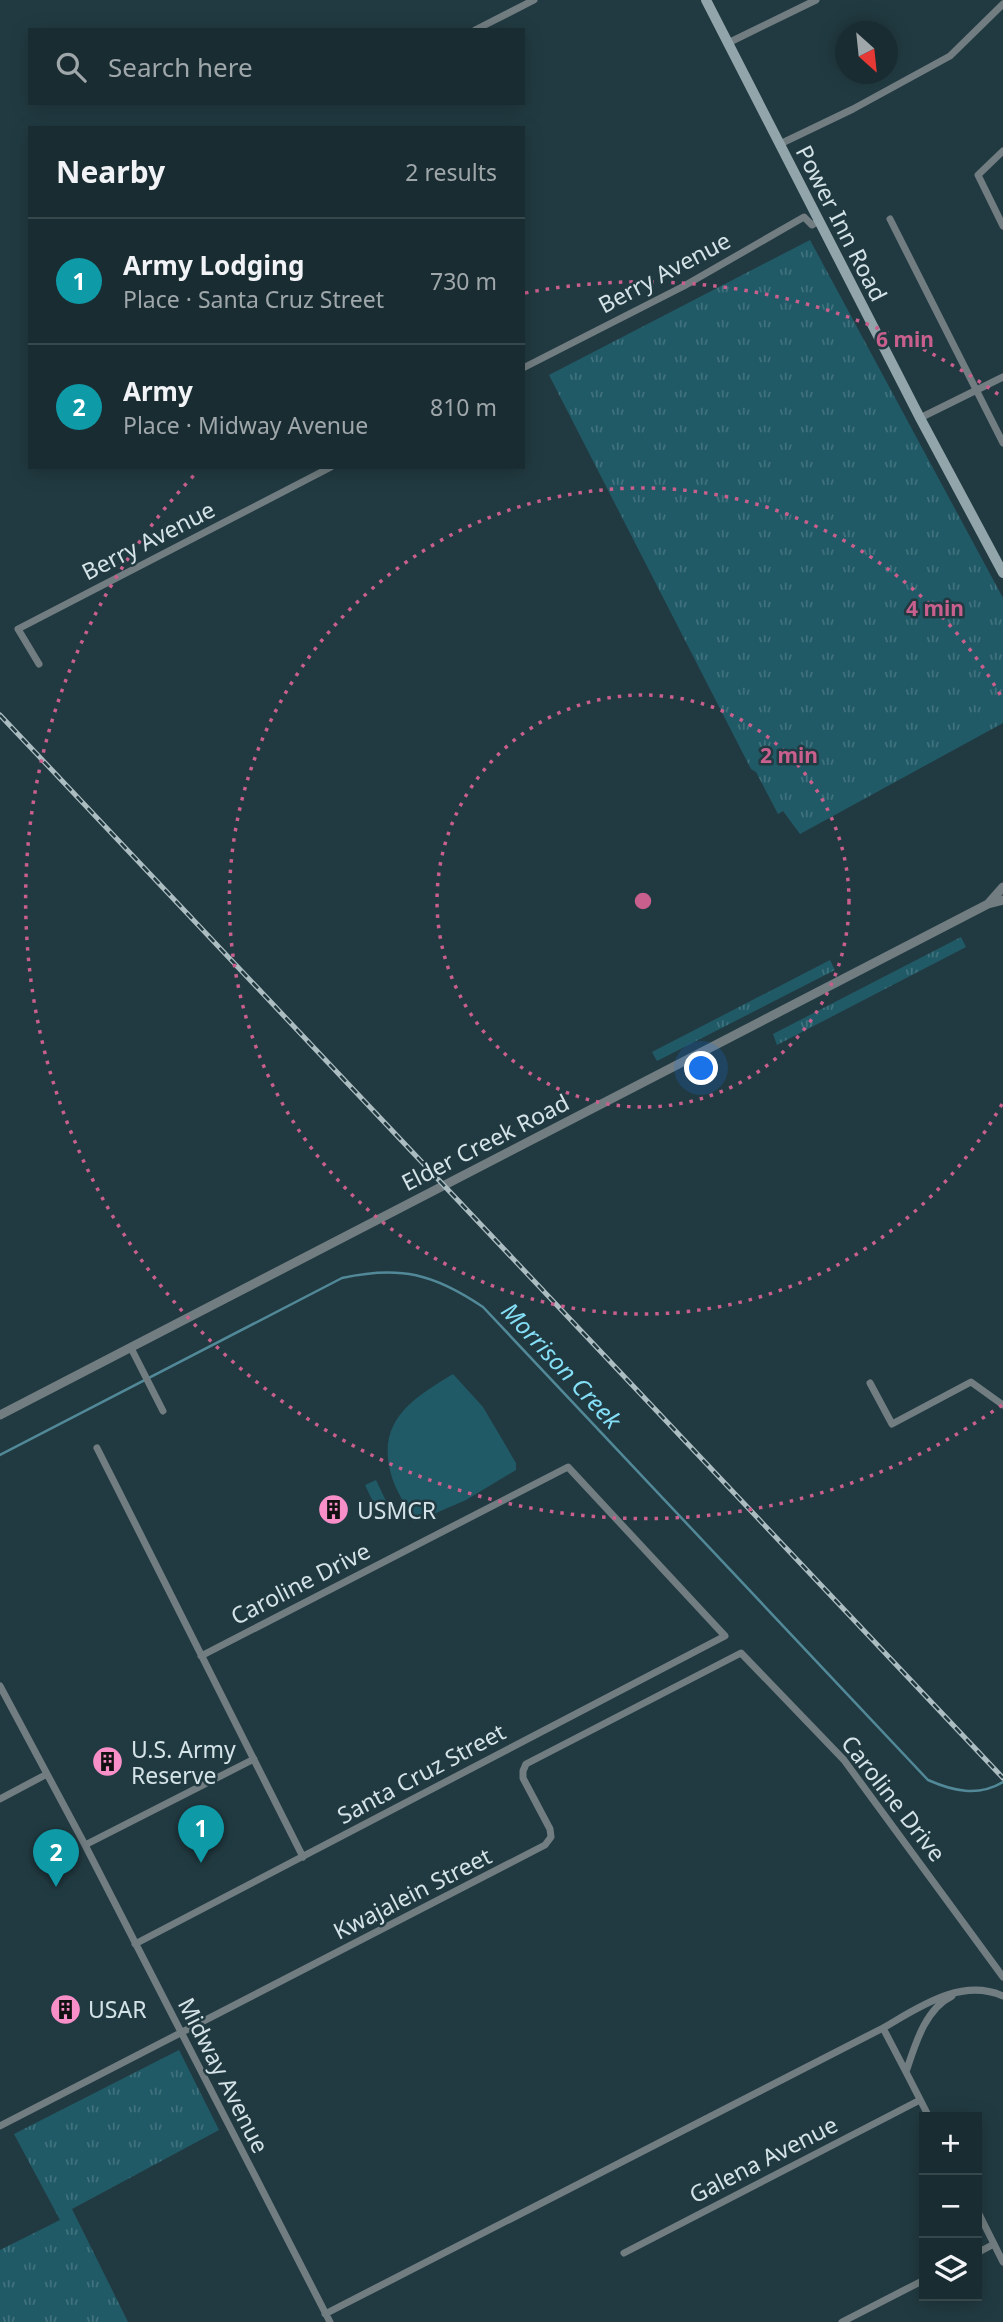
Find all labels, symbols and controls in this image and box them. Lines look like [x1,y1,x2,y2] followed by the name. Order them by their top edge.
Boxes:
[835,21,898,84] north arrow
[28,28,525,105] search box
[52,48,90,86] icon: search
[108,49,253,85] text: Search here
[789,139,895,307] street label: Power Inn Road
[56,151,165,192] text: Nearby
[405,156,497,188] text: 2 results
[592,224,736,320] street label: Berry Avenue
[123,247,304,283] text: Army Lodging
[72,265,86,297] text: 1
[430,265,497,297] text: 730 m
[123,283,384,315] text: Place · Santa Cruz Street
[876,325,934,353] text: 6 min
[123,373,193,409] text: Army
[72,391,86,423] text: 2
[430,391,497,423] text: 810 m
[123,409,368,441] text: Place · Midway Avenue
[76,493,220,587] street label: Berry Avenue
[906,594,964,622] text: 4 min
[760,741,818,769] text: 2 min
[631,889,655,913] centre of rings
[684,1051,718,1085] your location
[396,1086,574,1198] street label: Elder Creek Road
[495,1295,630,1436] water label: Morrison Creek
[317,1493,351,1527] building icon: USMCR
[357,1494,436,1526] place label: USMCR
[225,1534,375,1632] street label: Caroline Drive
[331,1715,511,1831] street label: Santa Cruz Street
[835,1728,953,1868] street label: Caroline Drive
[131,1733,236,1791] place label: U.S. Army Reserve
[91,1745,125,1779] building icon: U.S. Army Reserve
[178,1805,224,1863] pin: 1
[33,1829,79,1887] pin: 2
[328,1839,496,1947] street label: Kwajalein Street
[48,1992,82,2026] building icon: USAR
[171,1992,277,2158] street label: Midway Avenue
[88,1993,146,2025] place label: USAR
[683,2108,843,2210] street label: Galena Avenue
[919,2112,982,2301] map controls
[919,2112,982,2175] button: +
[919,2175,982,2238] button: −
[919,2238,982,2301] button: layers

